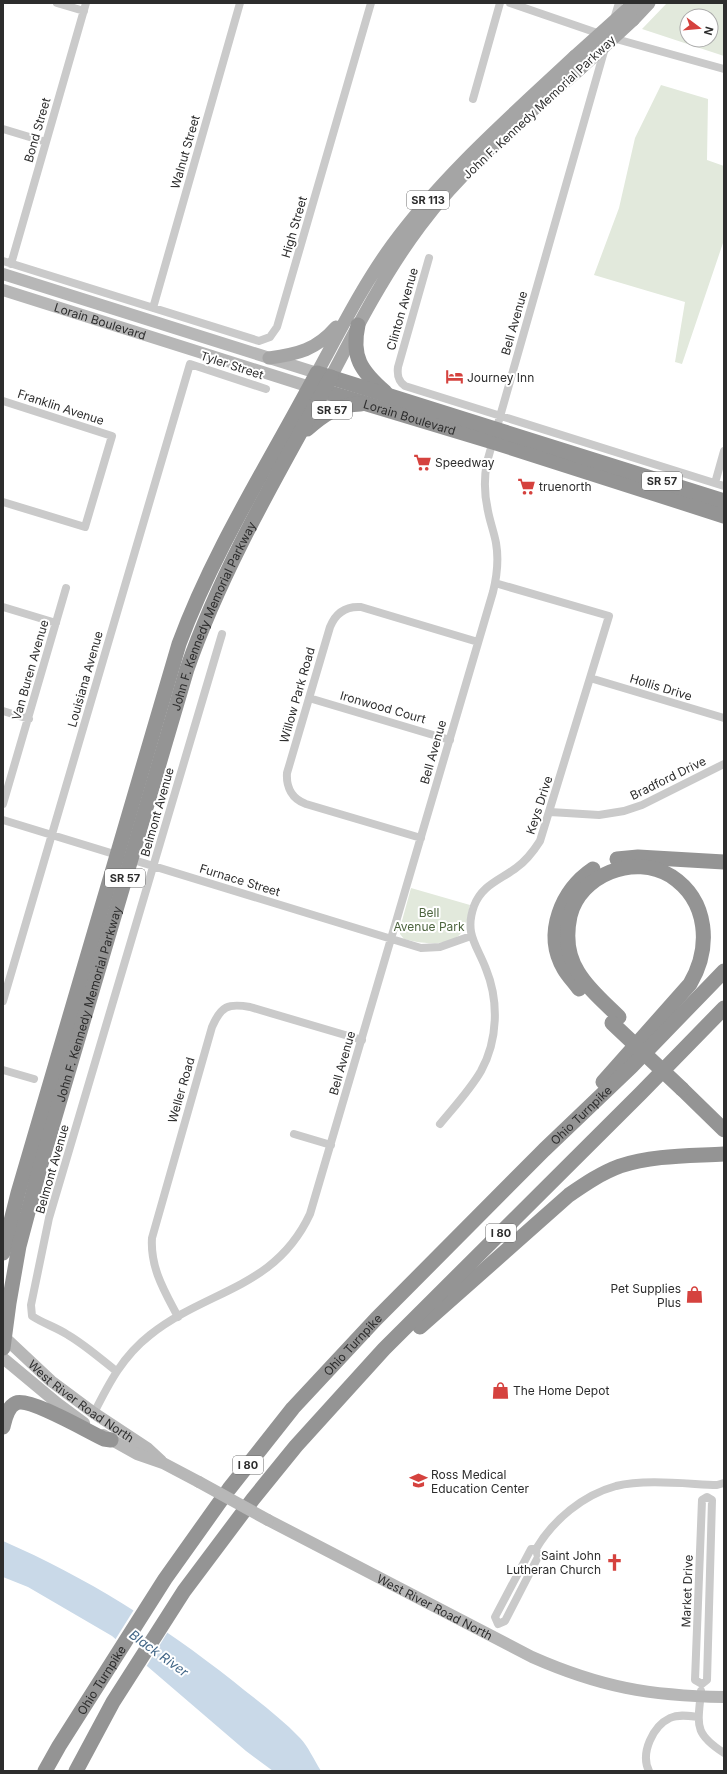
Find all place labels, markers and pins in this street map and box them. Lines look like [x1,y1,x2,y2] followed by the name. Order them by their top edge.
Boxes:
[444,367,464,387] hotel icon: Journey Inn
[467,370,534,385] place label: Journey Inn
[412,452,432,472] supermarket icon: Speedway
[435,455,495,470] place label: Speedway
[516,476,536,496] supermarket icon: truenorth
[539,479,592,494] place label: truenorth
[610,1281,681,1310] place label: Pet Supplies Plus
[684,1285,704,1305] shop icon: Pet Supplies Plus
[490,1380,510,1400] shop icon: The Home Depot
[513,1383,609,1398] place label: The Home Depot
[431,1467,530,1496] place label: Ross Medical Education Center
[408,1471,428,1491] school or university icon: Ross Medical Education Center
[506,1548,601,1577] place label: Saint John Lutheran Church
[604,1552,624,1572] church icon: Saint John Lutheran Church

